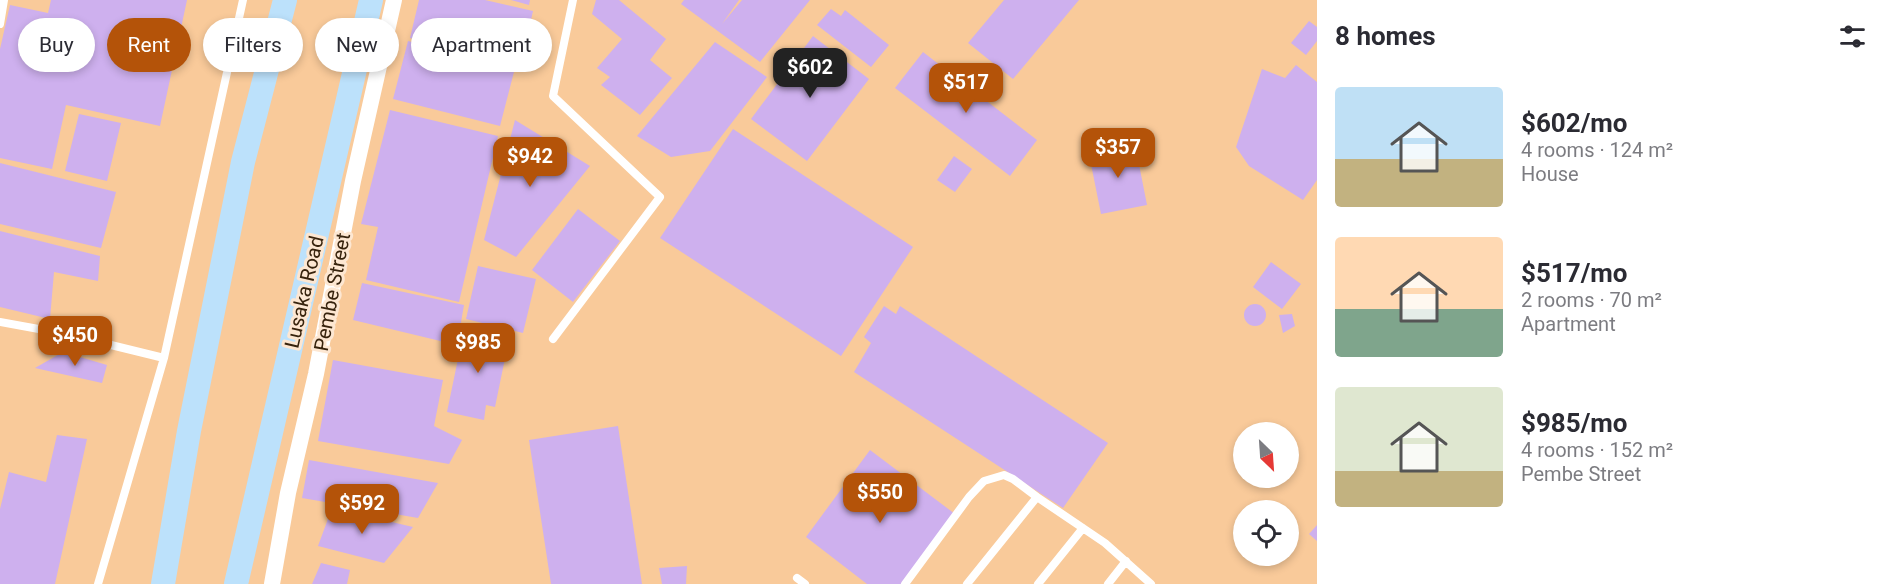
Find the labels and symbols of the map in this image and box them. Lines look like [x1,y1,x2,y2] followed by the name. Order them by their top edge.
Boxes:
[774,48,846,99] pin: $602
[930,63,1002,114] pin: $517
[1082,128,1154,179] pin: $357
[494,137,566,188] pin: $942
[309,231,355,353] street label: Pembe Street
[279,234,329,350] street label: Lusaka Road
[39,316,111,367] pin: $450
[442,323,514,374] pin: $985
[1233,422,1299,488] north arrow
[844,473,916,524] pin: $550
[326,484,398,535] pin: $592

